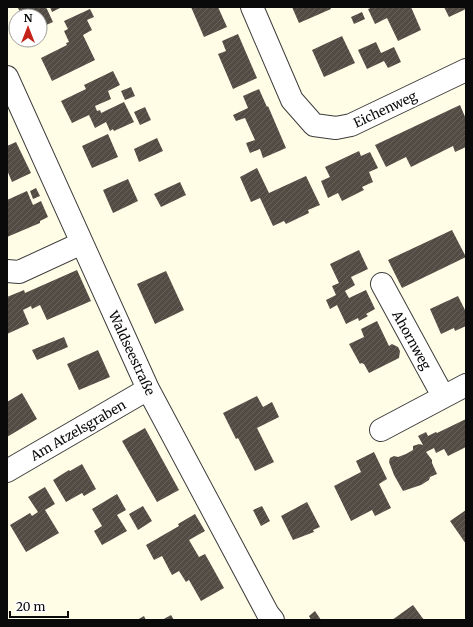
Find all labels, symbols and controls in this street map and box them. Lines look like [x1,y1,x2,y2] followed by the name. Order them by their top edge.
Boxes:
[8,8,48,48] north arrow
[24,11,33,25] text: N
[351,87,420,132] street label: Eichenweg
[104,307,159,398] street label: Waldseestraße
[388,307,435,373] street label: Ahornweg
[27,396,129,465] street label: Am Atzelsgraben
[10,593,68,619] scale bar
[16,599,45,614] text: 20 m

